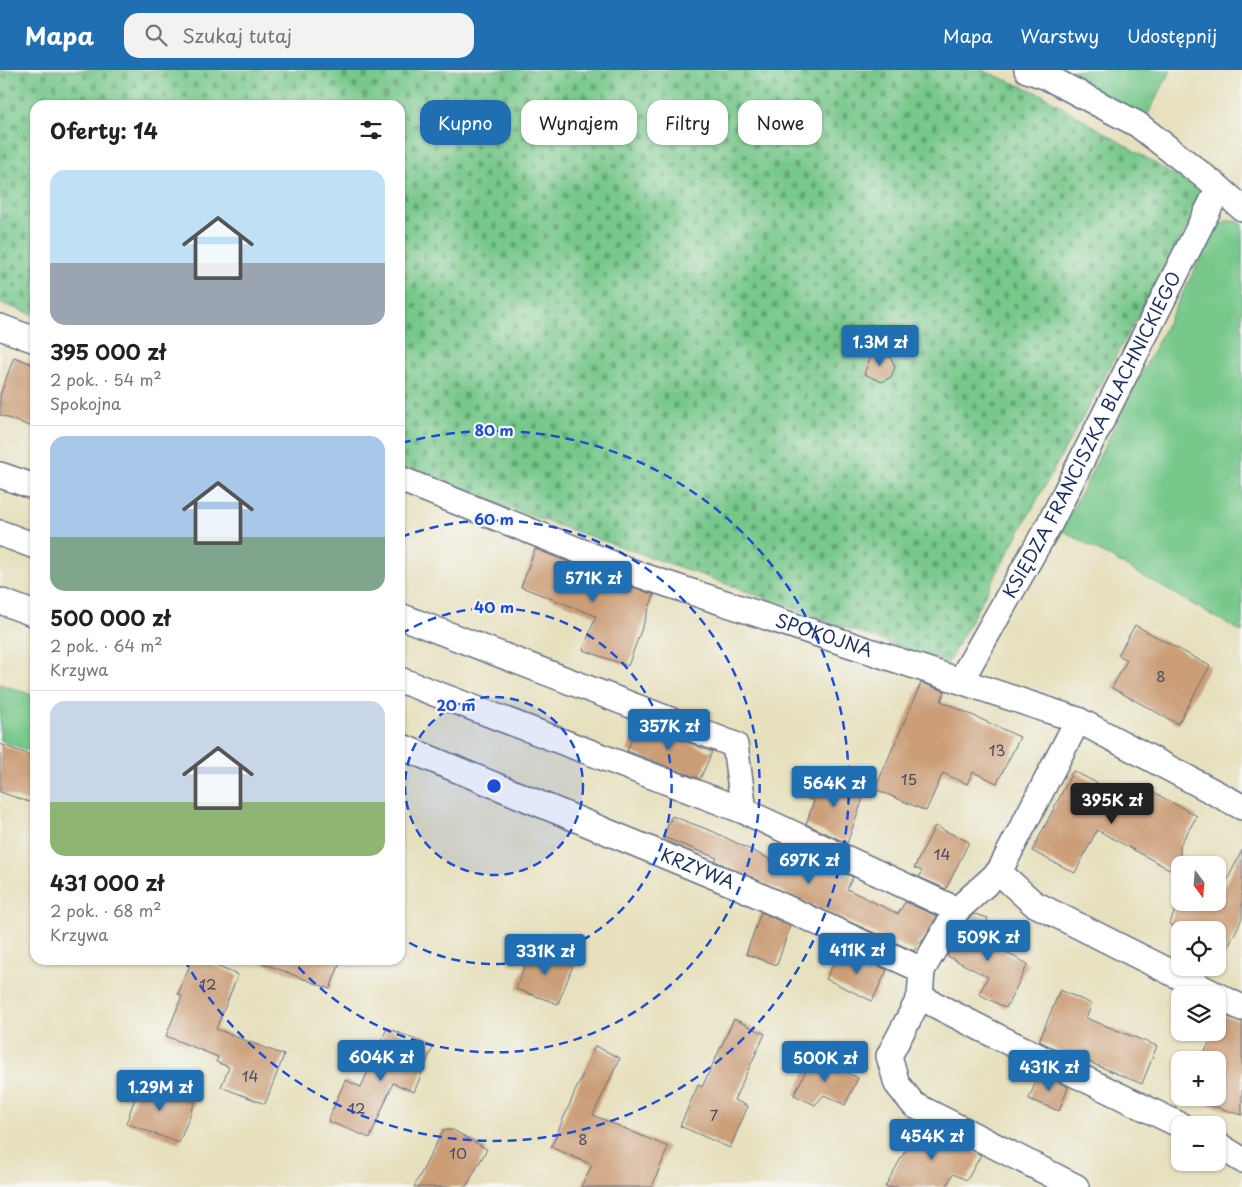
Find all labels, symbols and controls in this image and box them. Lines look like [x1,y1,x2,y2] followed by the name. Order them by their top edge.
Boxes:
[124,13,474,58] search box
[25,17,94,53] text: Mapa
[142,21,170,49] icon: search
[182,21,292,49] text: Szukaj tutaj
[943,22,993,49] text: Mapa
[1021,22,1099,49] text: Warstwy
[1127,22,1217,49] text: Udostępnij
[420,100,511,145] chip: Kupno
[521,100,637,145] chip: Wynajem
[647,100,728,145] chip: Filtry
[738,100,822,145] chip: Nowe
[50,114,158,146] text: Oferty: 14
[357,116,385,144] icon: filters
[173,203,263,293] icon: home
[995,266,1187,603] street label: KSIĘDZA FRANCISZKA BLACHNICKIEGO
[834,324,926,367] pin: 1.3M zł
[853,329,907,353] text: 1.3M zł
[50,335,165,367] text: 395 000 zł
[50,367,162,391] text: 2 pok. · 54 m²
[50,391,121,415] text: Spokojna
[474,418,514,441] text: 80 m
[173,468,263,558] icon: home
[474,507,514,530] text: 60 m
[547,560,639,603] pin: 571K zł
[565,565,621,589] text: 571K zł
[474,595,514,618] text: 40 m
[50,601,170,633] text: 500 000 zł
[772,606,877,663] street label: SPOKOJNA
[50,633,162,657] text: 2 pok. · 64 m²
[50,657,108,681] text: Krzywa
[1156,664,1166,687] house number: 8
[437,693,475,716] text: 20 m
[623,708,715,751] pin: 357K zł
[639,713,699,737] text: 357K zł
[173,733,263,823] icon: home
[989,738,1005,761] house number: 13
[788,766,880,808] pin: 564K zł
[901,767,917,790] house number: 15
[803,770,865,794] text: 564K zł
[485,777,503,795] centre of rings
[1066,782,1158,825] pin: 395K zł
[1082,787,1142,811] text: 395K zł
[657,840,739,895] street label: KRZYWA
[763,842,855,885] pin: 697K zł
[934,842,950,865] house number: 14
[779,847,839,871] text: 697K zł
[1171,856,1226,911] north arrow
[1171,856,1226,1171] map controls
[50,866,164,898] text: 431 000 zł
[50,898,162,922] text: 2 pok. · 68 m²
[942,920,1034,962] pin: 509K zł
[1171,921,1226,976] button: locate
[50,922,108,946] text: Krzywa
[957,924,1019,948] text: 509K zł
[811,932,903,975] pin: 411K zł
[499,934,591,976] pin: 331K zł
[829,937,885,961] text: 411K zł
[516,938,574,962] text: 331K zł
[199,972,217,995] house number: 12
[1171,986,1226,1041] button: layers
[335,1040,427,1082] pin: 604K zł
[779,1040,871,1083] pin: 500K zł
[349,1044,413,1068] text: 604K zł
[793,1045,857,1069] text: 500K zł
[1003,1050,1095,1092] pin: 431K zł
[1171,1051,1226,1106] button: +
[1020,1054,1078,1078] text: 431K zł
[242,1064,258,1087] house number: 14
[108,1070,212,1112] pin: 1.29M zł
[128,1074,192,1098] text: 1.29M zł
[348,1096,366,1119] house number: 12
[710,1103,719,1126] house number: 7
[1171,1116,1226,1171] button: −
[886,1118,978,1161] pin: 454K zł
[901,1123,963,1147] text: 454K zł
[578,1127,588,1150] house number: 8
[449,1141,467,1164] house number: 10

